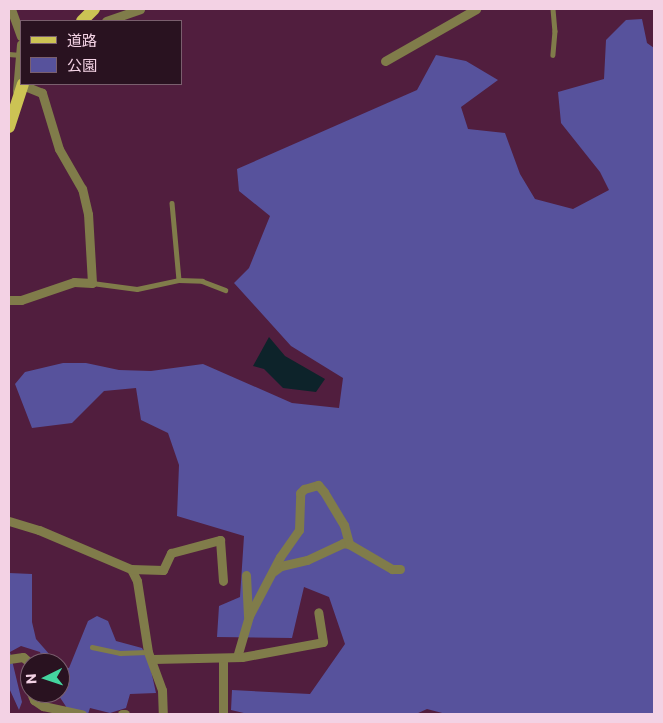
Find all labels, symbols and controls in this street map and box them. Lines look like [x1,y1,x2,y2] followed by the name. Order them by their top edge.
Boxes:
[20,20,182,85] legend
[67,31,97,49] text: 道路
[67,56,97,74] text: 公園
[20,653,70,703] north arrow
[22,673,39,685] text: N

